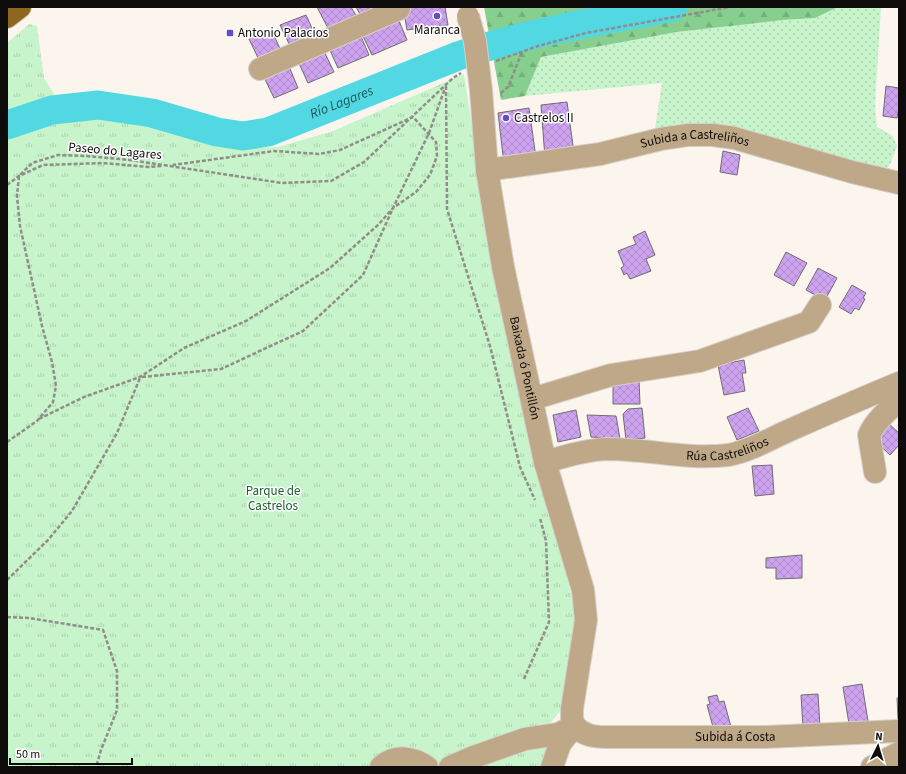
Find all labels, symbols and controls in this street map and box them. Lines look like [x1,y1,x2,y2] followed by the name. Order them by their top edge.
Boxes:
[432,11,442,21] marker: Maranca
[414,21,460,39] place label: Maranca
[238,24,329,42] place label: Antonio Palacios
[225,28,235,38] marker: Antonio Palacios
[307,81,377,124] water label: Río Lagares
[514,109,574,127] place label: Castrelos II
[501,113,511,123] marker: Castrelos II
[638,126,752,153] street label: Subida a Castreliños
[67,138,163,164] street label: Paseo do Lagares
[505,315,545,422] street label: Baixada ó Pontillón
[686,432,772,465] street label: Rúa Castreliños
[246,482,300,515] park label: Parque de Castrelos
[858,726,898,766] north arrow
[695,728,776,746] street label: Subida á Costa
[875,729,883,744] text: N
[10,740,132,766] scale bar
[16,746,40,763] text: 50 m

